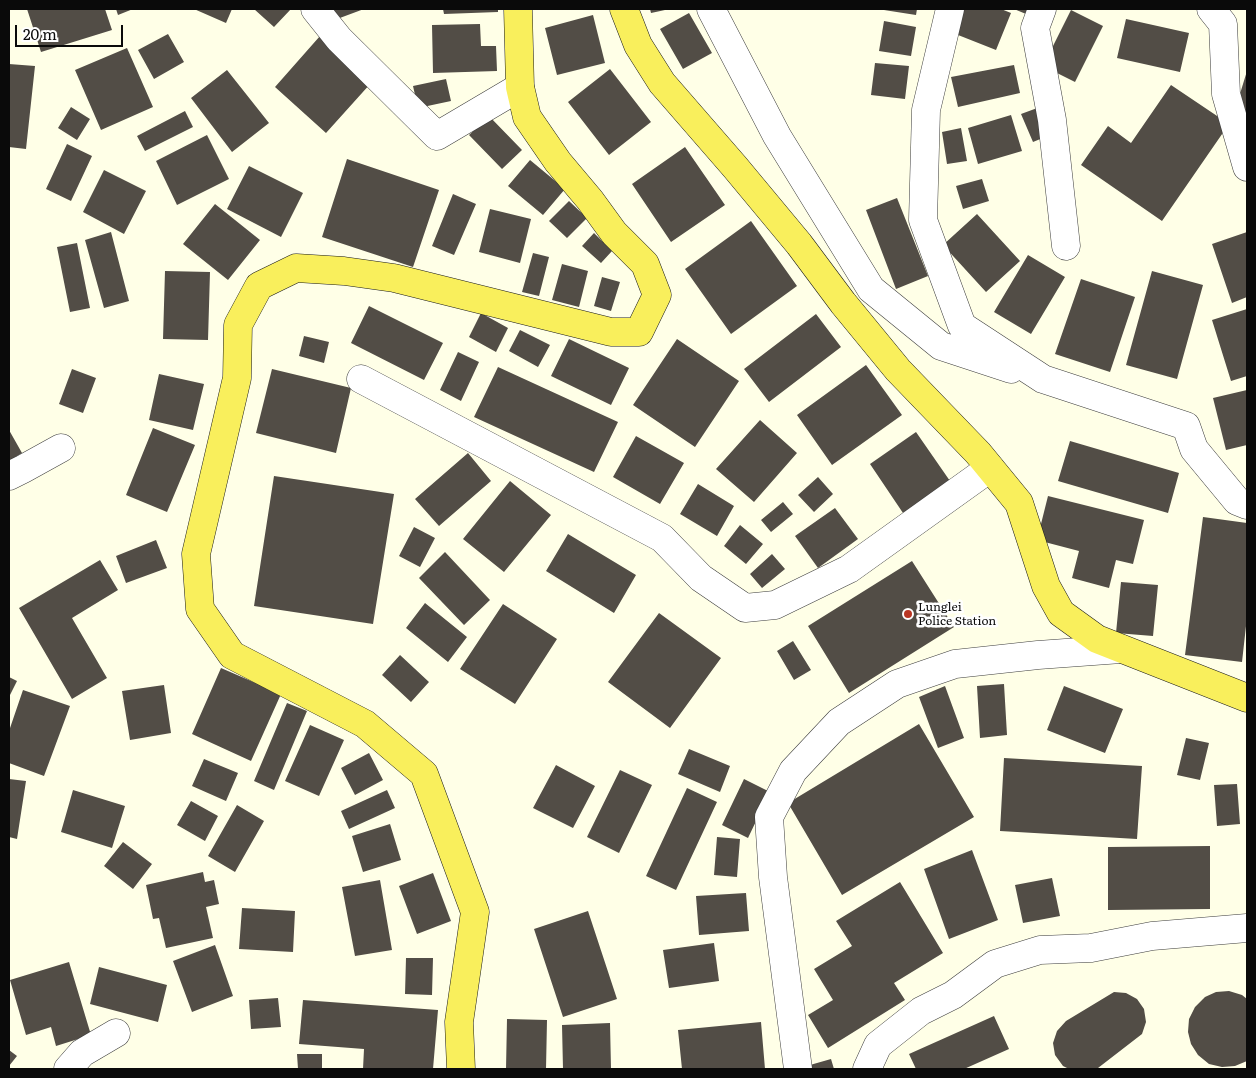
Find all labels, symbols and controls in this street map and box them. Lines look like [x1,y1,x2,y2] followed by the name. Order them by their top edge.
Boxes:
[18,15,125,47] scale bar
[23,22,57,45] text: 20 m
[918,600,996,628] place label: Lunglei Police Station
[902,608,914,620] marker: Lunglei Police Station

